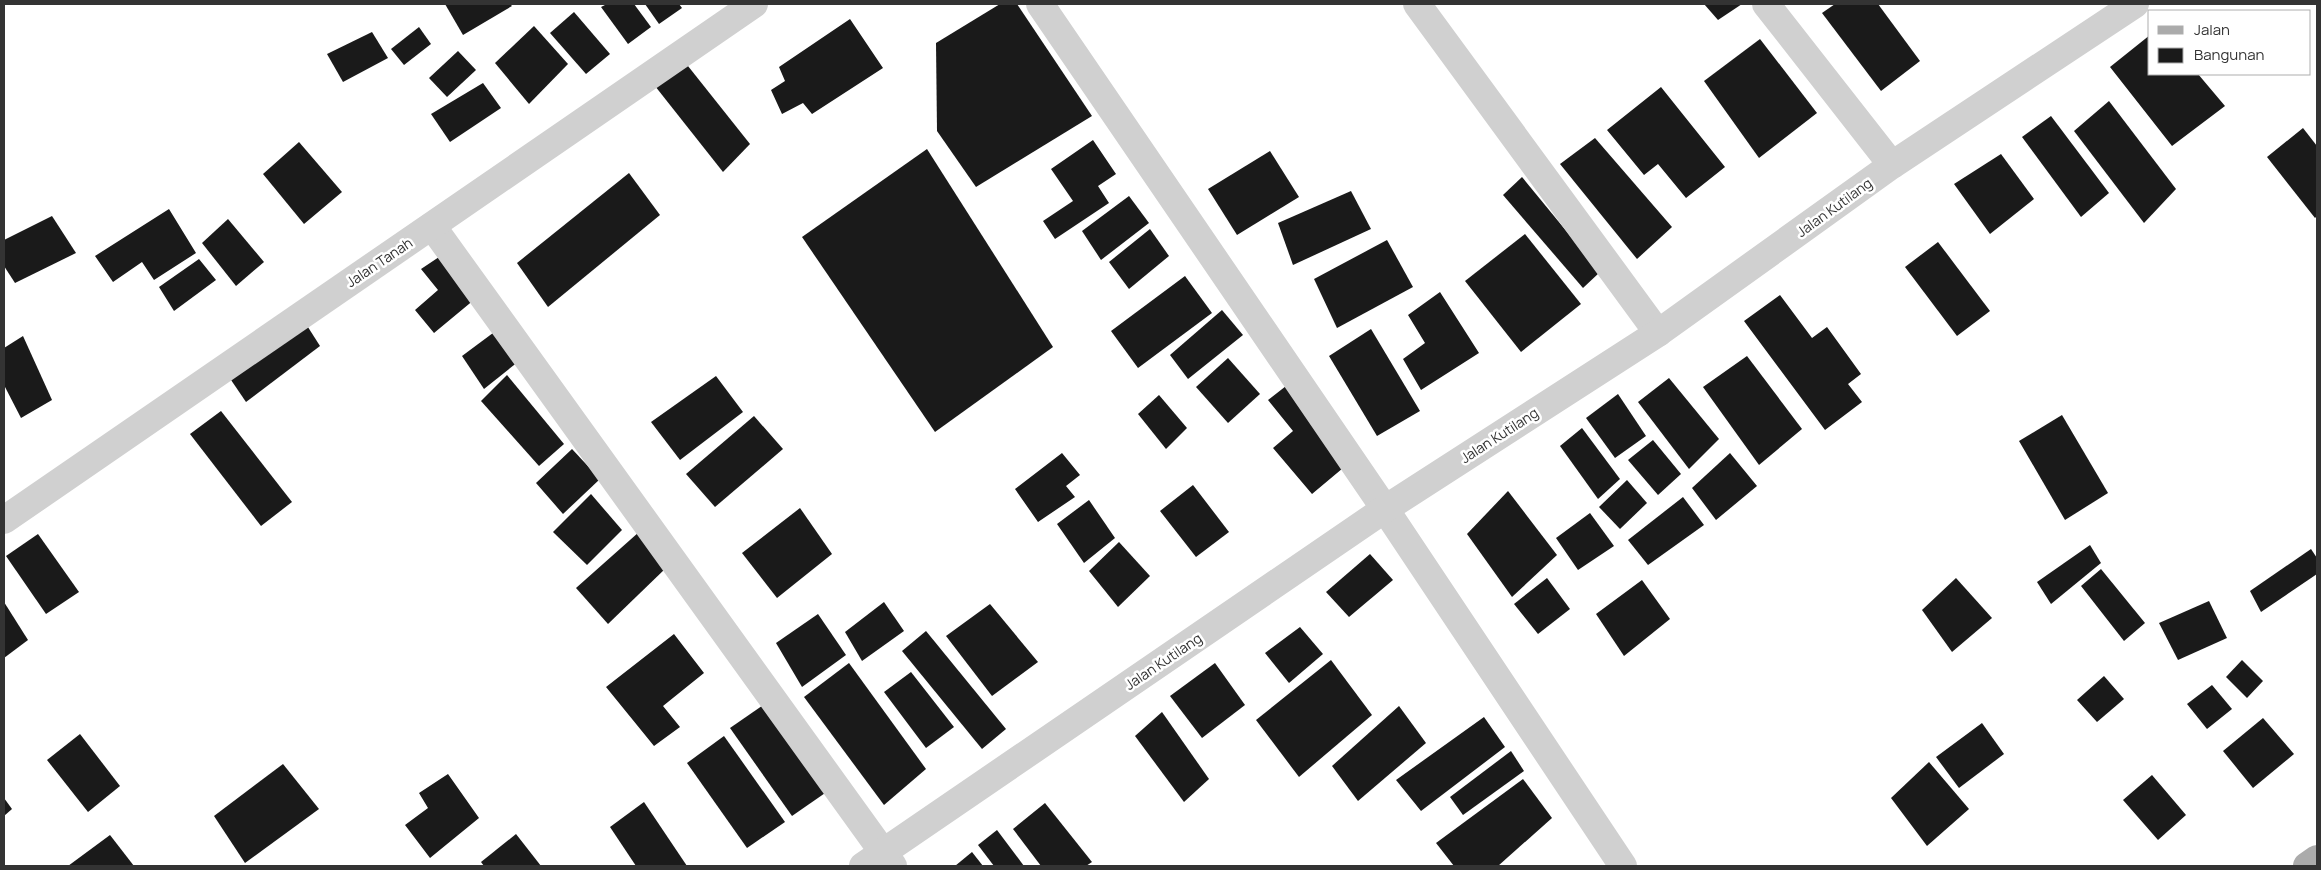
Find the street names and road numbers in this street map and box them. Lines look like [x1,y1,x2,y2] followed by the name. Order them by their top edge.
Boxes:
[1792,173,1876,241] street label: Jalan Kutilang
[342,233,416,291] street label: Jalan Tanah
[1456,403,1542,467] street label: Jalan Kutilang
[1121,628,1205,694] street label: Jalan Kutilang

